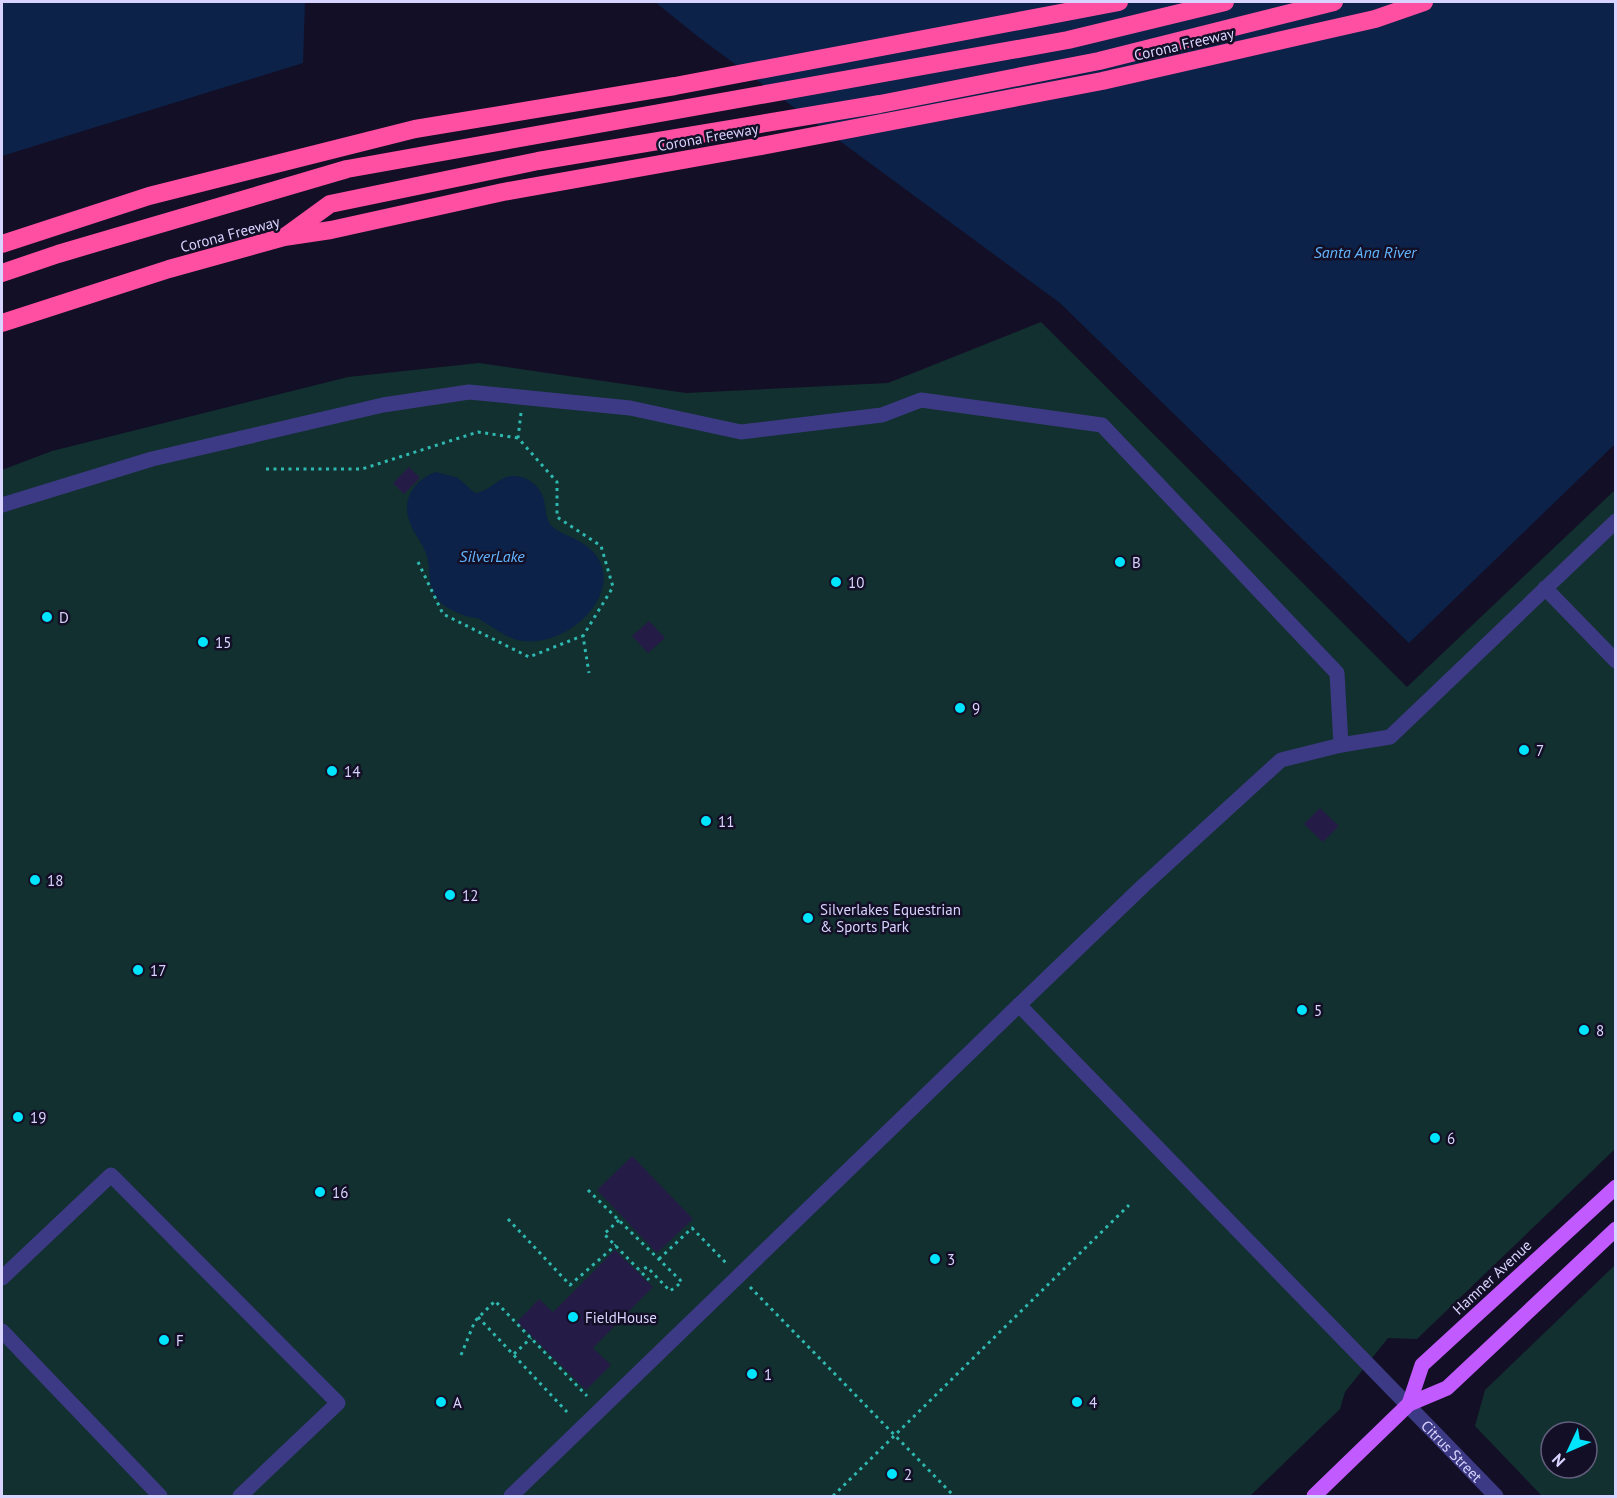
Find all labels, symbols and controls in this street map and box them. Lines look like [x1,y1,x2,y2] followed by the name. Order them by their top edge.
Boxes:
[1132,23,1236,65] street label: Corona Freeway
[656,119,760,155] street label: Corona Freeway
[178,212,282,256] street label: Corona Freeway
[1314,242,1418,262] water label: Santa Ana River
[459,546,525,566] water label: SilverLake
[1132,553,1141,572] place label: B
[1113,555,1127,569] marker: B
[848,573,864,592] place label: 10
[829,575,843,589] marker: 10
[59,608,69,627] place label: D
[40,610,54,624] marker: D
[215,633,231,652] place label: 15
[196,635,210,649] marker: 15
[972,699,980,718] place label: 9
[953,701,967,715] marker: 9
[1536,741,1544,760] place label: 7
[1517,743,1531,757] marker: 7
[344,762,360,781] place label: 14
[325,764,339,778] marker: 14
[718,812,734,831] place label: 11
[699,814,713,828] marker: 11
[47,871,63,890] place label: 18
[28,873,42,887] marker: 18
[462,886,478,905] place label: 12
[443,888,457,902] marker: 12
[820,900,961,936] place label: Silverlakes Equestrian & Sports Park
[801,911,815,925] marker: Silverlakes Equestrian & Sports Park
[150,961,166,980] place label: 17
[131,963,145,977] marker: 17
[1314,1001,1322,1020] place label: 5
[1295,1003,1309,1017] marker: 5
[1596,1021,1604,1040] place label: 8
[1577,1023,1591,1037] marker: 8
[30,1108,46,1127] place label: 19
[11,1110,25,1124] marker: 19
[1447,1129,1455,1148] place label: 6
[1428,1131,1442,1145] marker: 6
[332,1183,348,1202] place label: 16
[313,1185,327,1199] marker: 16
[1449,1236,1535,1318] street label: Hamner Avenue
[947,1250,955,1269] place label: 3
[928,1252,942,1266] marker: 3
[585,1308,657,1327] place label: FieldHouse
[566,1310,580,1324] marker: FieldHouse
[176,1331,184,1350] place label: F
[157,1333,171,1347] marker: F
[764,1365,772,1384] place label: 1
[745,1367,759,1381] marker: 1
[453,1393,462,1412] place label: A
[1089,1393,1097,1412] place label: 4
[434,1395,448,1409] marker: A
[1070,1395,1084,1409] marker: 4
[1418,1416,1487,1486] street label: Citrus Street
[1539,1420,1599,1480] north arrow
[1547,1450,1569,1471] text: N
[904,1465,912,1484] place label: 2
[885,1467,899,1481] marker: 2

